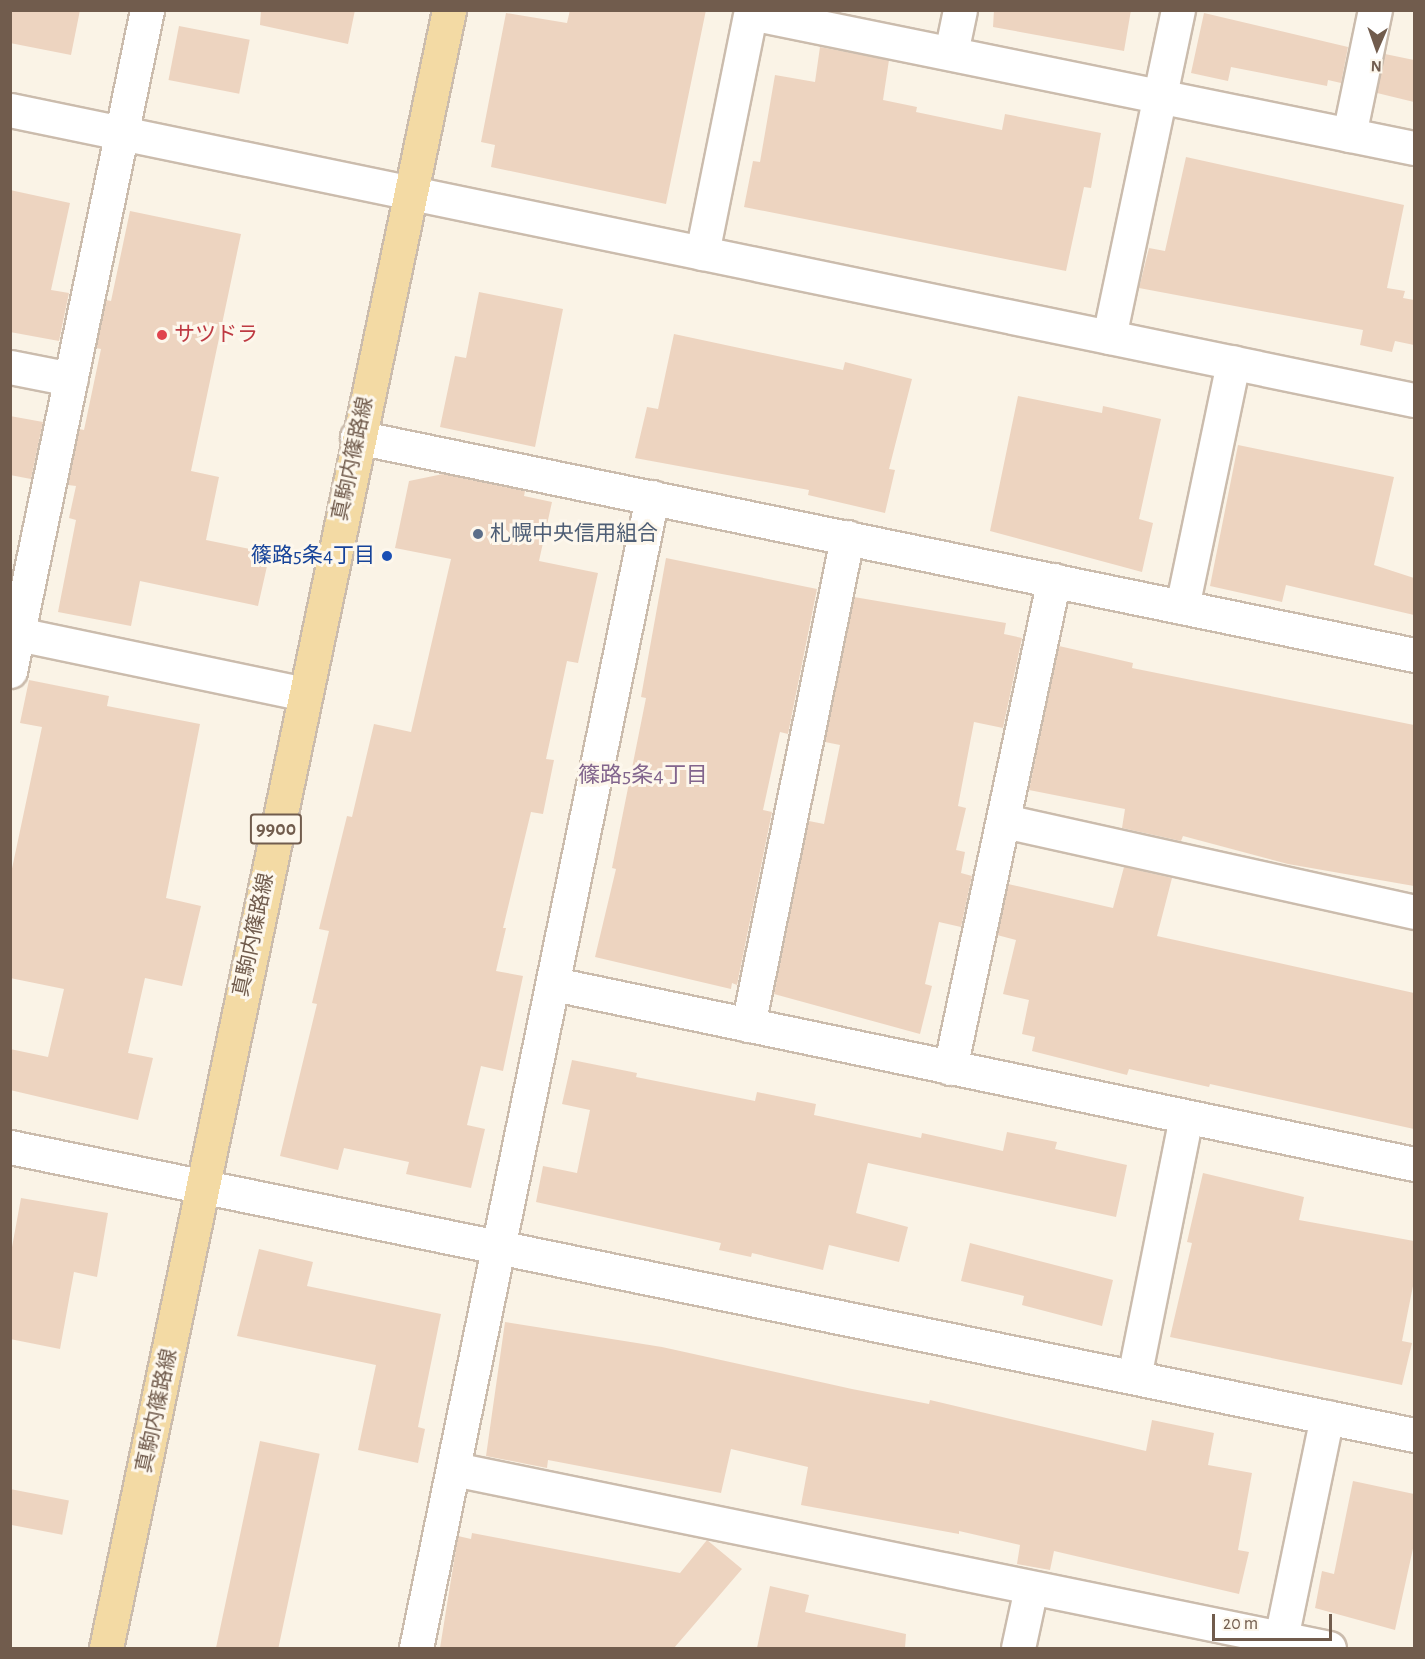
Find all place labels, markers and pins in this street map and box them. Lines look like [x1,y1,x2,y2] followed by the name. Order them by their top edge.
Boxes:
[174,322,258,348] place label: サツドラ
[155,328,169,342] marker: サツドラ
[490,521,658,547] place label: 札幌中央信用組合
[471,527,485,541] marker: 札幌中央信用組合
[251,543,375,569] place label: 篠路5条4丁目
[380,549,394,563] marker: 篠路5条4丁目

